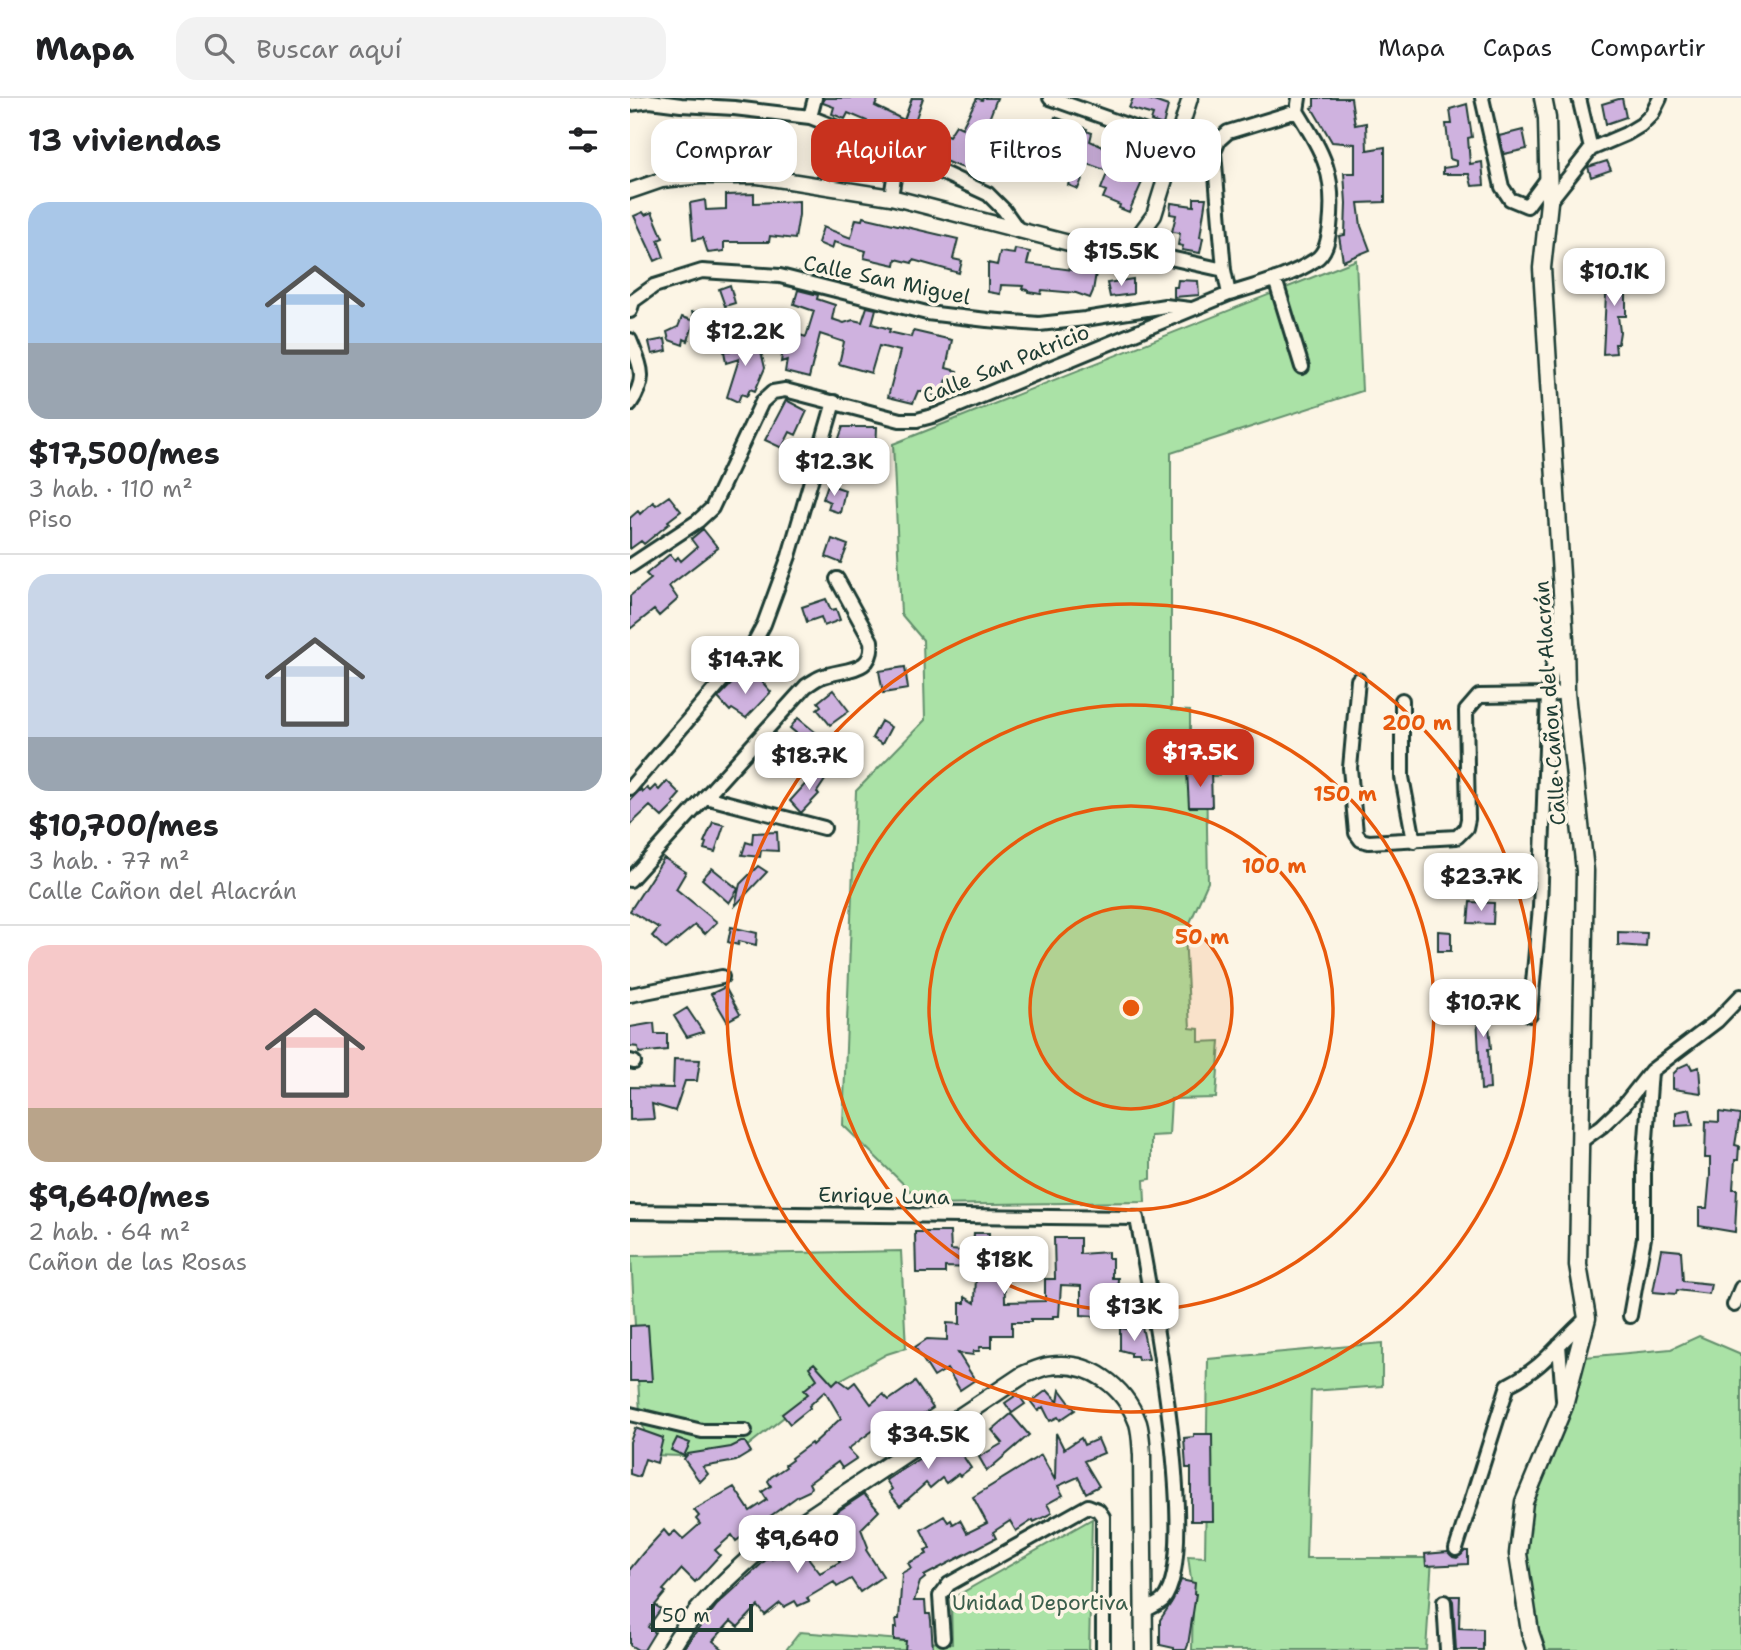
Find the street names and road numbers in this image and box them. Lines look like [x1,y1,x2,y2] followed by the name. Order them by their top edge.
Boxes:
[801,249,974,312] street label: Calle San Miguel
[918,318,1094,410] street label: Calle San Patricio
[1527,579,1573,826] street label: Calle Cañon del Alacrán
[818,1181,950,1211] street label: Enrique Luna

